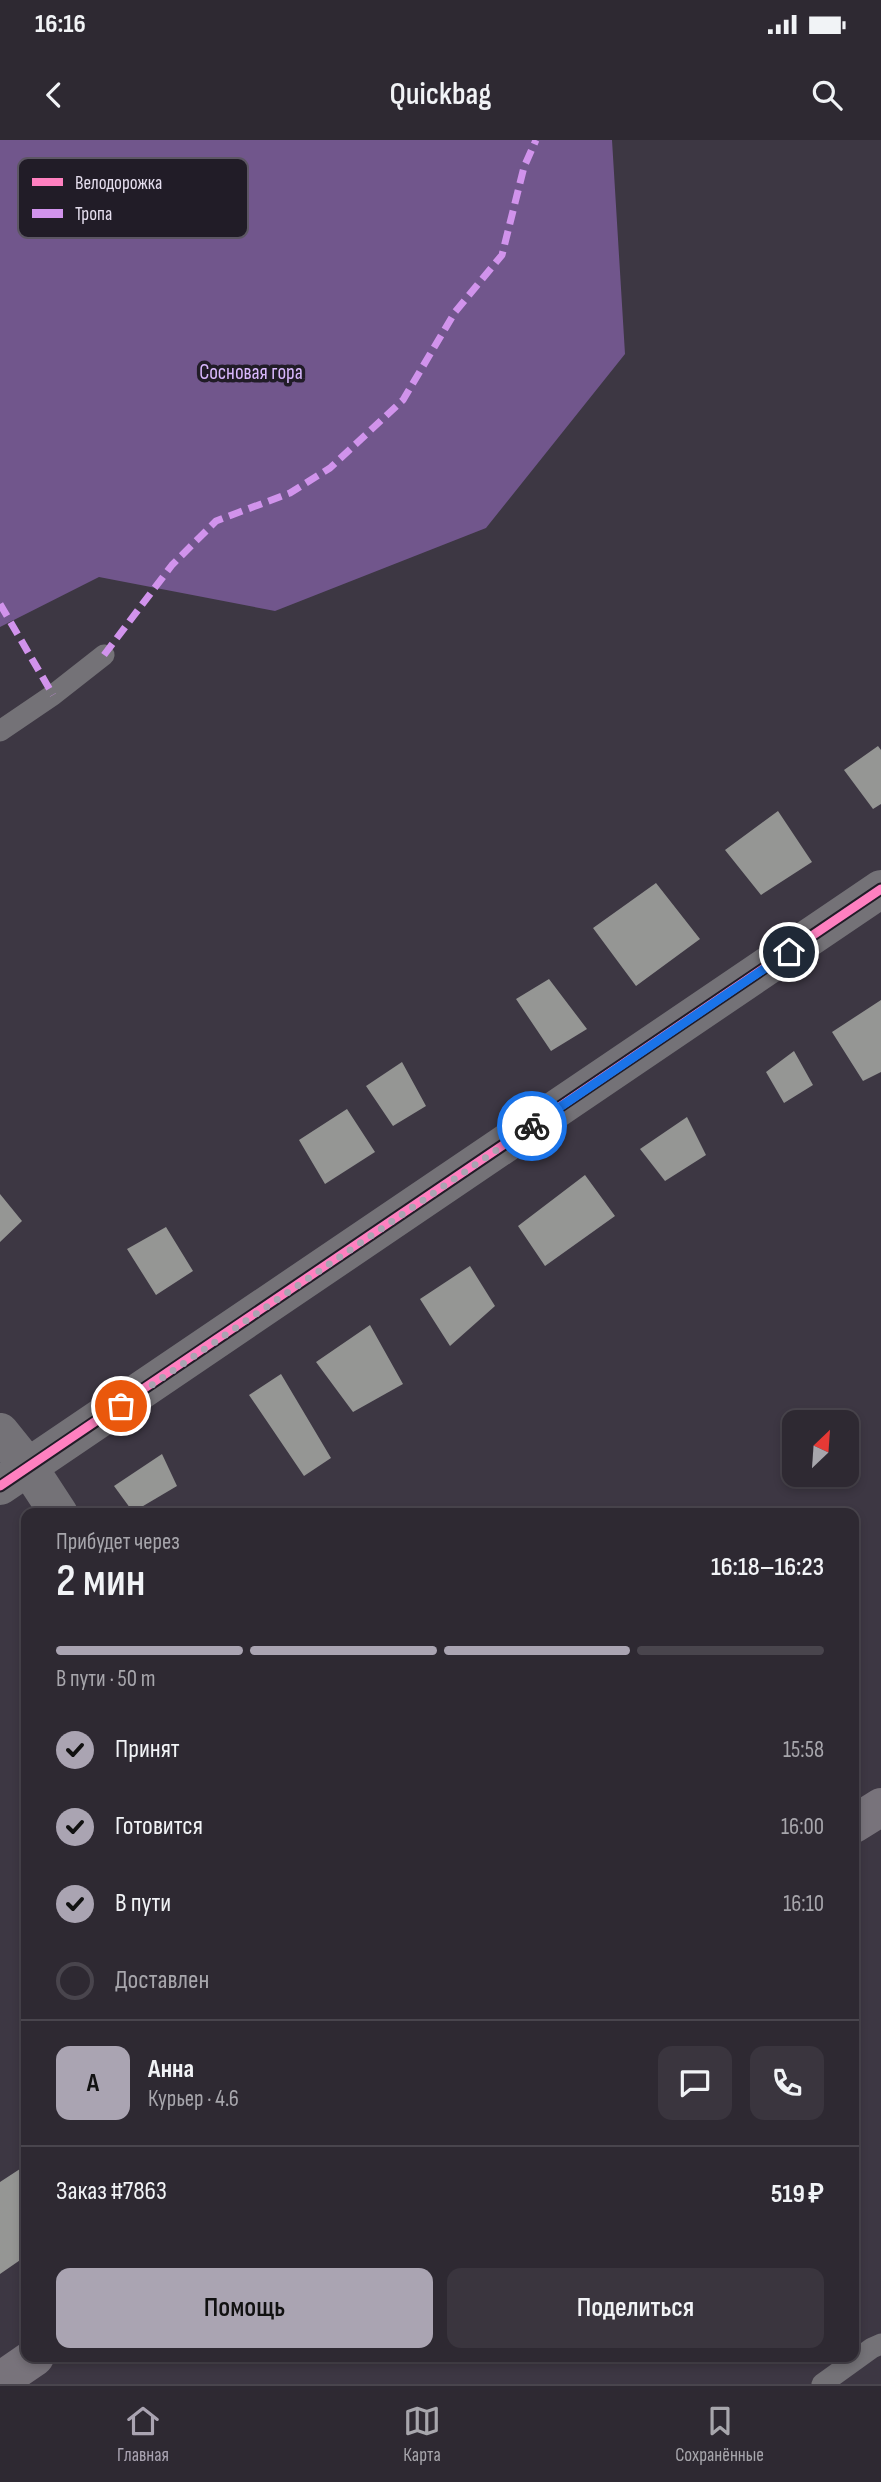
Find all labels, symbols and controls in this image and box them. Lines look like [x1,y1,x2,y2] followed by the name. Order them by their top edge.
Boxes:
[35,9,86,40] text: 16:16
[389,75,492,114] text: Quickbag
[35,76,73,114] icon: back
[808,76,846,114] icon: search
[18,158,248,238] legend
[75,172,162,195] text: Велодорожка
[75,203,112,226] text: Тропа
[199,360,303,385] park label: Сосновая гора
[759,922,819,982] pin
[770,933,808,971] icon: home
[497,1091,567,1161] courier
[513,1107,551,1145] icon: bike
[91,1376,151,1436] pin
[102,1387,140,1425] icon: bag
[782,1410,859,1488] north arrow
[782,1410,859,1487] map controls
[56,1528,180,1556] text: Прибудет через
[711,1552,824,1583] text: 16:18–16:23
[56,1554,146,1609] text: 2 мин
[56,1665,156,1693] text: В пути · 50 m
[56,1731,94,1769] icon: check
[115,1734,180,1765] text: Принят
[783,1736,824,1764] text: 15:58
[56,1808,94,1846] icon: check
[115,1811,203,1842] text: Готовится
[781,1813,824,1841] text: 16:00
[56,1885,94,1923] icon: check
[115,1888,171,1919] text: В пути
[783,1890,824,1918] text: 16:10
[115,1965,209,1996] text: Доставлен
[658,2046,732,2120] button: chat
[750,2046,824,2120] button: phone
[148,2054,194,2085] text: Анна
[87,2068,99,2099] text: А
[148,2085,239,2113] text: Курьер · 4.6
[56,2176,167,2207] text: Заказ #7863
[771,2179,824,2210] text: 519 ₽
[56,2268,433,2348] button: Помощь
[447,2268,824,2348] button: Поделиться
[117,2402,169,2467] tab: Главная
[403,2402,441,2467] tab: Карта
[675,2402,764,2467] tab: Сохранённые

